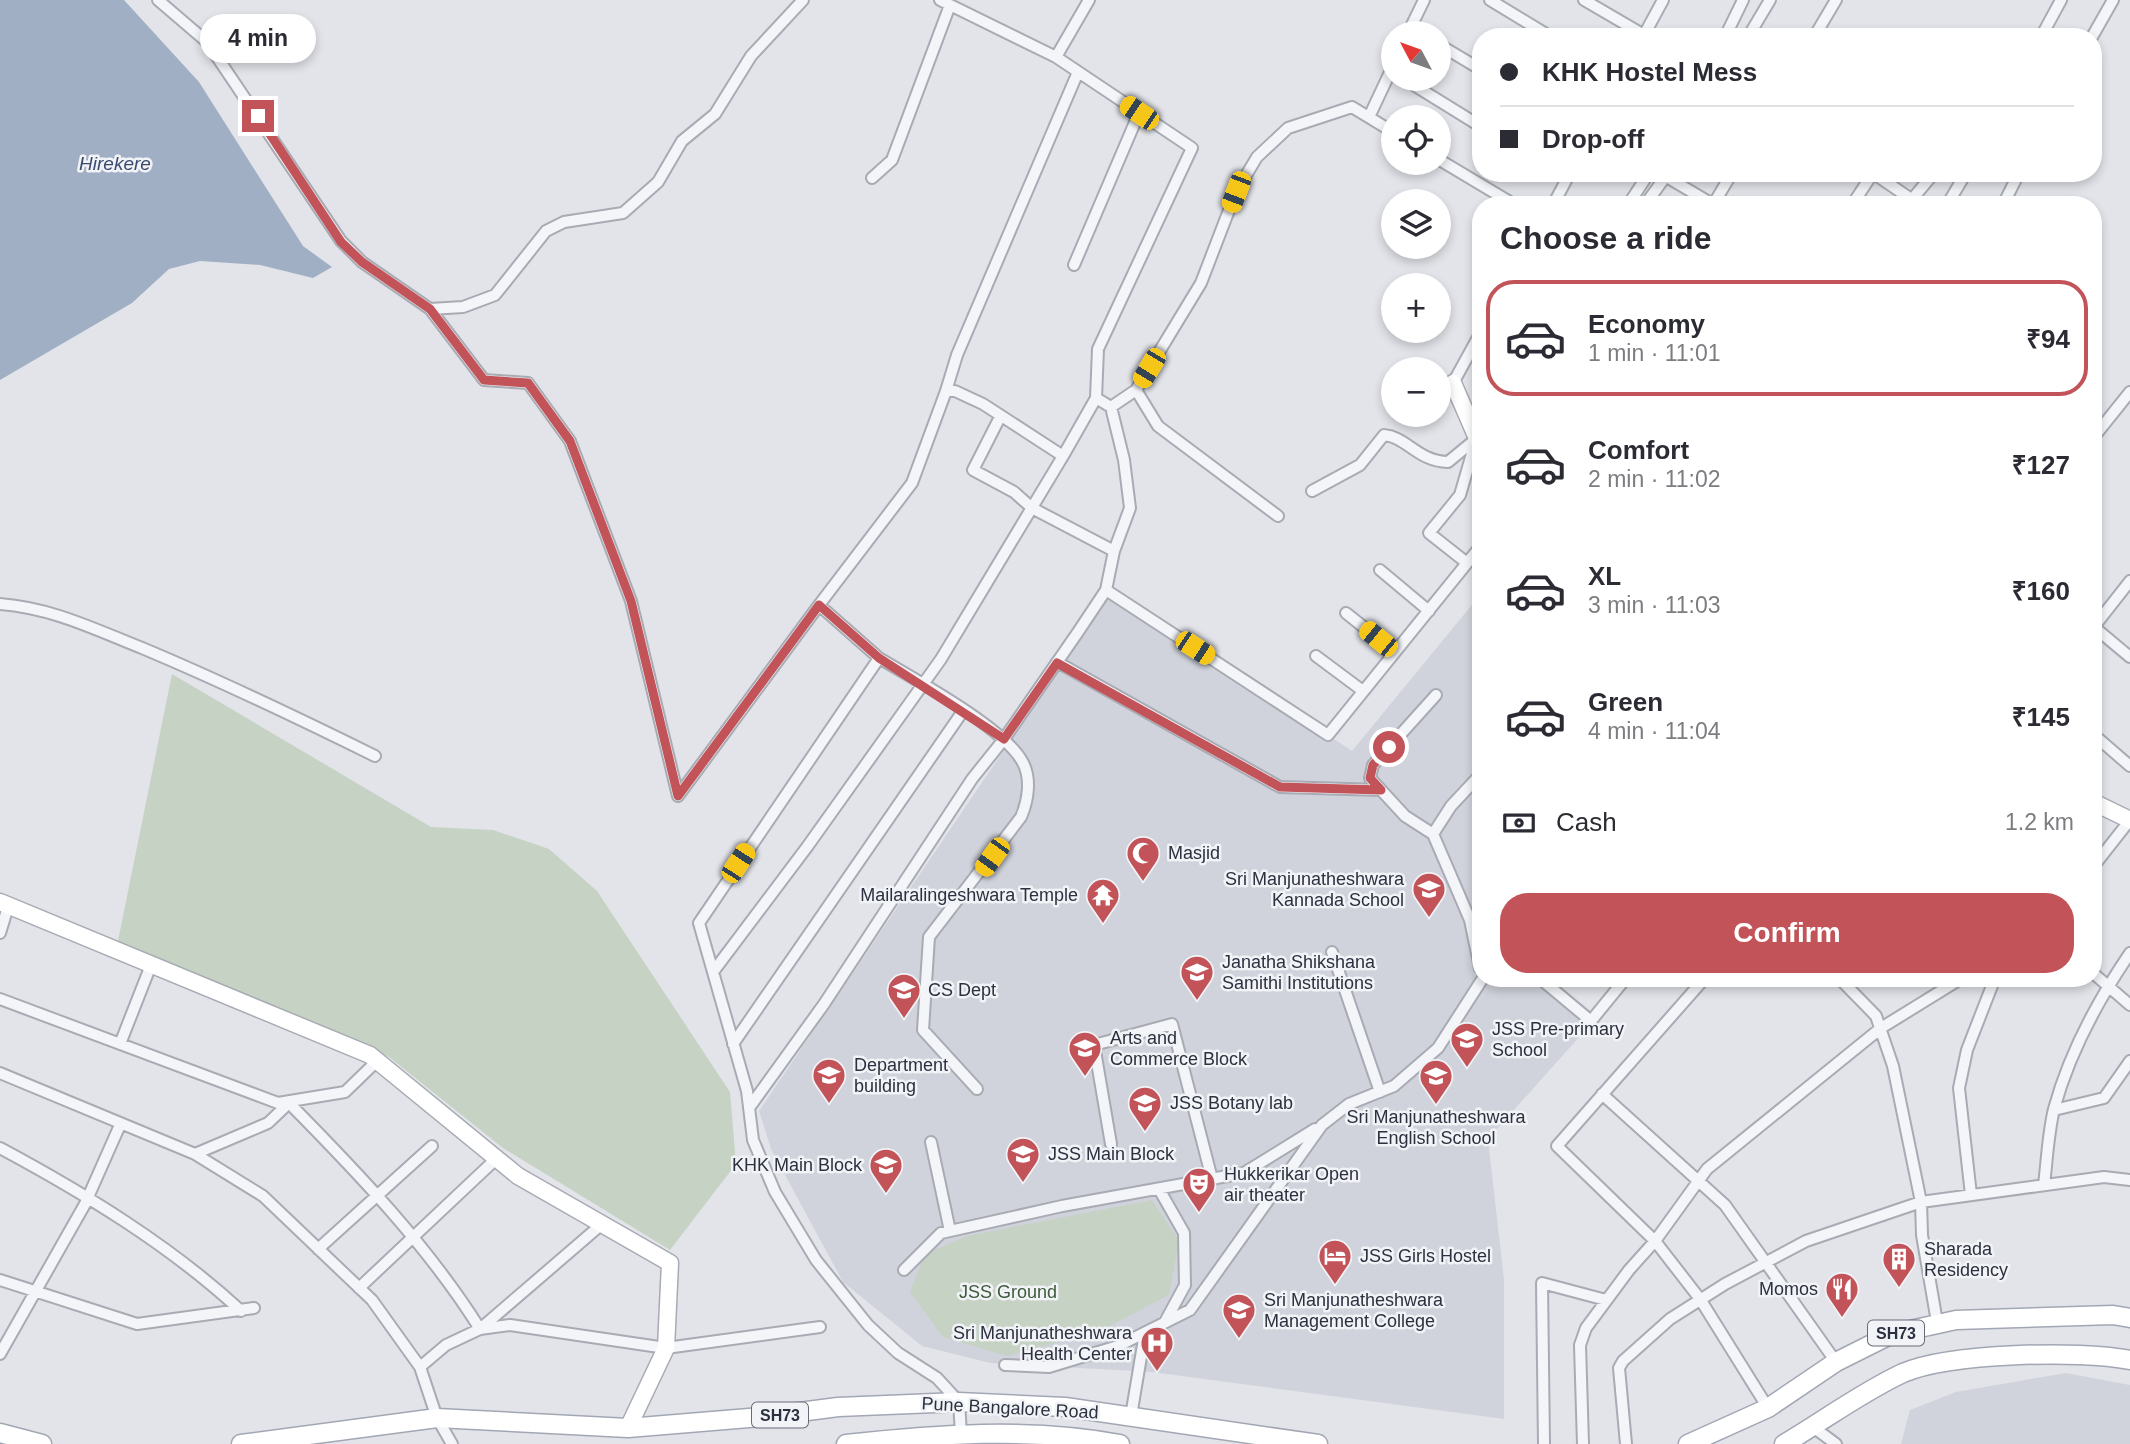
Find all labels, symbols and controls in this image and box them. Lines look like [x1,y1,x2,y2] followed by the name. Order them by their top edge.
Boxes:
[200,15,316,64] callout: 4 min
[1381,21,1451,91] north arrow
[1381,21,1451,427] map controls
[228,25,288,51] text: 4 min
[1542,57,1757,87] text: KHK Hostel Mess
[1116,93,1163,133] car
[242,100,274,132] route end
[1381,105,1451,175] button: locate
[1542,124,1645,154] text: Drop-off
[79,153,151,174] water label: Hirekere
[1219,169,1254,215] car
[1381,189,1451,259] button: layers
[1500,220,1712,256] text: Choose a ride
[1381,273,1451,343] button: +
[1504,307,1567,370] icon: car
[1588,309,1705,339] text: Economy
[2026,324,2070,354] text: ₹94
[1588,340,1721,366] text: 1 min · 11:01
[1130,345,1169,391] car
[1381,357,1451,427] button: −
[1504,433,1567,496] icon: car
[1588,435,1689,465] text: Comfort
[2012,450,2070,480] text: ₹127
[1588,466,1721,492] text: 2 min · 11:02
[1504,559,1567,622] icon: car
[1588,561,1621,591] text: XL
[2012,576,2070,606] text: ₹160
[1588,592,1721,618] text: 3 min · 11:03
[1356,618,1401,660] car
[1172,628,1219,668] car
[1504,685,1567,748] icon: car
[1588,687,1663,717] text: Green
[2012,702,2070,732] text: ₹145
[1588,718,1721,744] text: 4 min · 11:04
[1373,731,1405,763] route start
[1500,804,1538,842] icon: cash
[1556,807,1617,837] text: Cash
[2005,809,2074,835] text: 1.2 km
[972,834,1013,880] car
[1124,834,1162,883] mosque icon: Masjid
[718,840,759,886] car
[1168,843,1220,863] place label: Masjid
[1225,869,1405,910] place label: Sri Manjunatheshwara Kannada School
[1410,870,1448,919] school or university icon: Sri Manjunatheshwara Kannada School
[1084,876,1122,925] temple icon: Mailaralingeshwara Temple
[860,885,1078,905] place label: Mailaralingeshwara Temple
[1500,893,2074,973] button: Confirm
[1222,952,1376,993] place label: Janatha Shikshana Samithi Institutions
[1178,953,1216,1002] school or university icon: Janatha Shikshana Samithi Institutions
[885,971,923,1020] school or university icon: CS Dept
[928,980,996,1000] place label: CS Dept
[1492,1019,1624,1060] place label: JSS Pre-primary School
[1448,1020,1486,1069] school or university icon: JSS Pre-primary School
[1110,1028,1248,1069] place label: Arts and Commerce Block
[1066,1029,1104,1078] school or university icon: Arts and Commerce Block
[854,1055,948,1096] place label: Department building
[810,1056,848,1105] school or university icon: Department building
[1417,1057,1455,1106] school or university icon: Sri Manjunatheshwara English School
[1126,1084,1164,1133] school or university icon: JSS Botany lab
[1170,1093,1293,1113] place label: JSS Botany lab
[1346,1107,1527,1148] place label: Sri Manjunatheshwara English School
[1004,1135,1042,1184] school or university icon: JSS Main Block
[1048,1144,1175,1164] place label: JSS Main Block
[867,1146,905,1195] school or university icon: KHK Main Block
[732,1155,863,1175] place label: KHK Main Block
[1224,1164,1359,1205] place label: Hukkerikar Open air theater
[1180,1165,1218,1214] theatre icon: Hukkerikar Open air theater
[1316,1237,1354,1286] hotel icon: JSS Girls Hostel
[1924,1239,2008,1280] place label: Sharada Residency
[1880,1240,1918,1289] building icon: Sharada Residency
[1360,1246,1491,1266] place label: JSS Girls Hostel
[1823,1270,1861,1319] restaurant icon: Momos
[1759,1279,1818,1299] place label: Momos
[959,1282,1057,1302] park label: JSS Ground
[1264,1290,1444,1331] place label: Sri Manjunatheshwara Management College
[1220,1291,1258,1340] school or university icon: Sri Manjunatheshwara Management College
[1868,1320,1924,1345] road number: SH73
[953,1323,1133,1364] place label: Sri Manjunatheshwara Health Center
[1138,1324,1176,1373] hospital icon: Sri Manjunatheshwara Health Center
[921,1393,1099,1423] street label: Pune Bangalore Road
[752,1402,808,1428] road number: SH73

